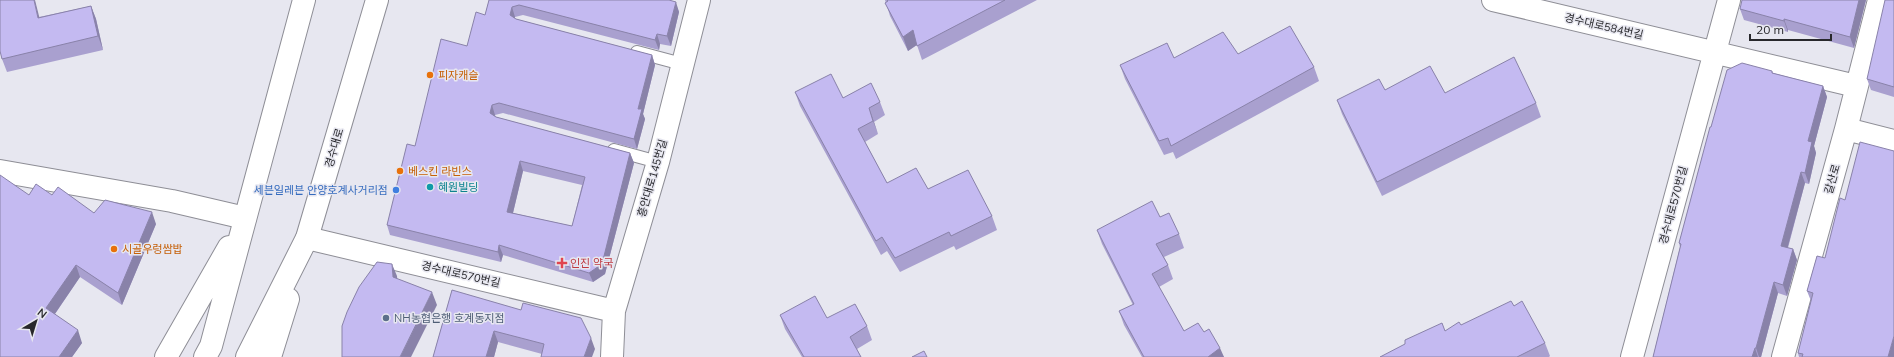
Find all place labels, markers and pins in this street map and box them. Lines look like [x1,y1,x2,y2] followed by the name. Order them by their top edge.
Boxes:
[438,68,478,82] place label: 피자캐슬
[425,70,435,80] marker: 피자캐슬
[408,164,472,178] place label: 베스킨 라빈스
[395,166,405,176] marker: 베스킨 라빈스
[438,180,478,194] place label: 혜원빌딩
[425,182,435,192] marker: 혜원빌딩
[254,183,388,197] place label: 세븐일레븐 안양호계사거리점
[391,185,401,195] marker: 세븐일레븐 안양호계사거리점
[122,242,183,256] place label: 시골우렁쌈밥
[109,244,119,254] marker: 시골우렁쌈밥
[570,256,613,270] place label: 인진 약국
[557,258,567,268] marker: 인진 약국
[394,311,505,325] place label: NH농협은행 호계동지점
[381,313,391,323] marker: NH농협은행 호계동지점

